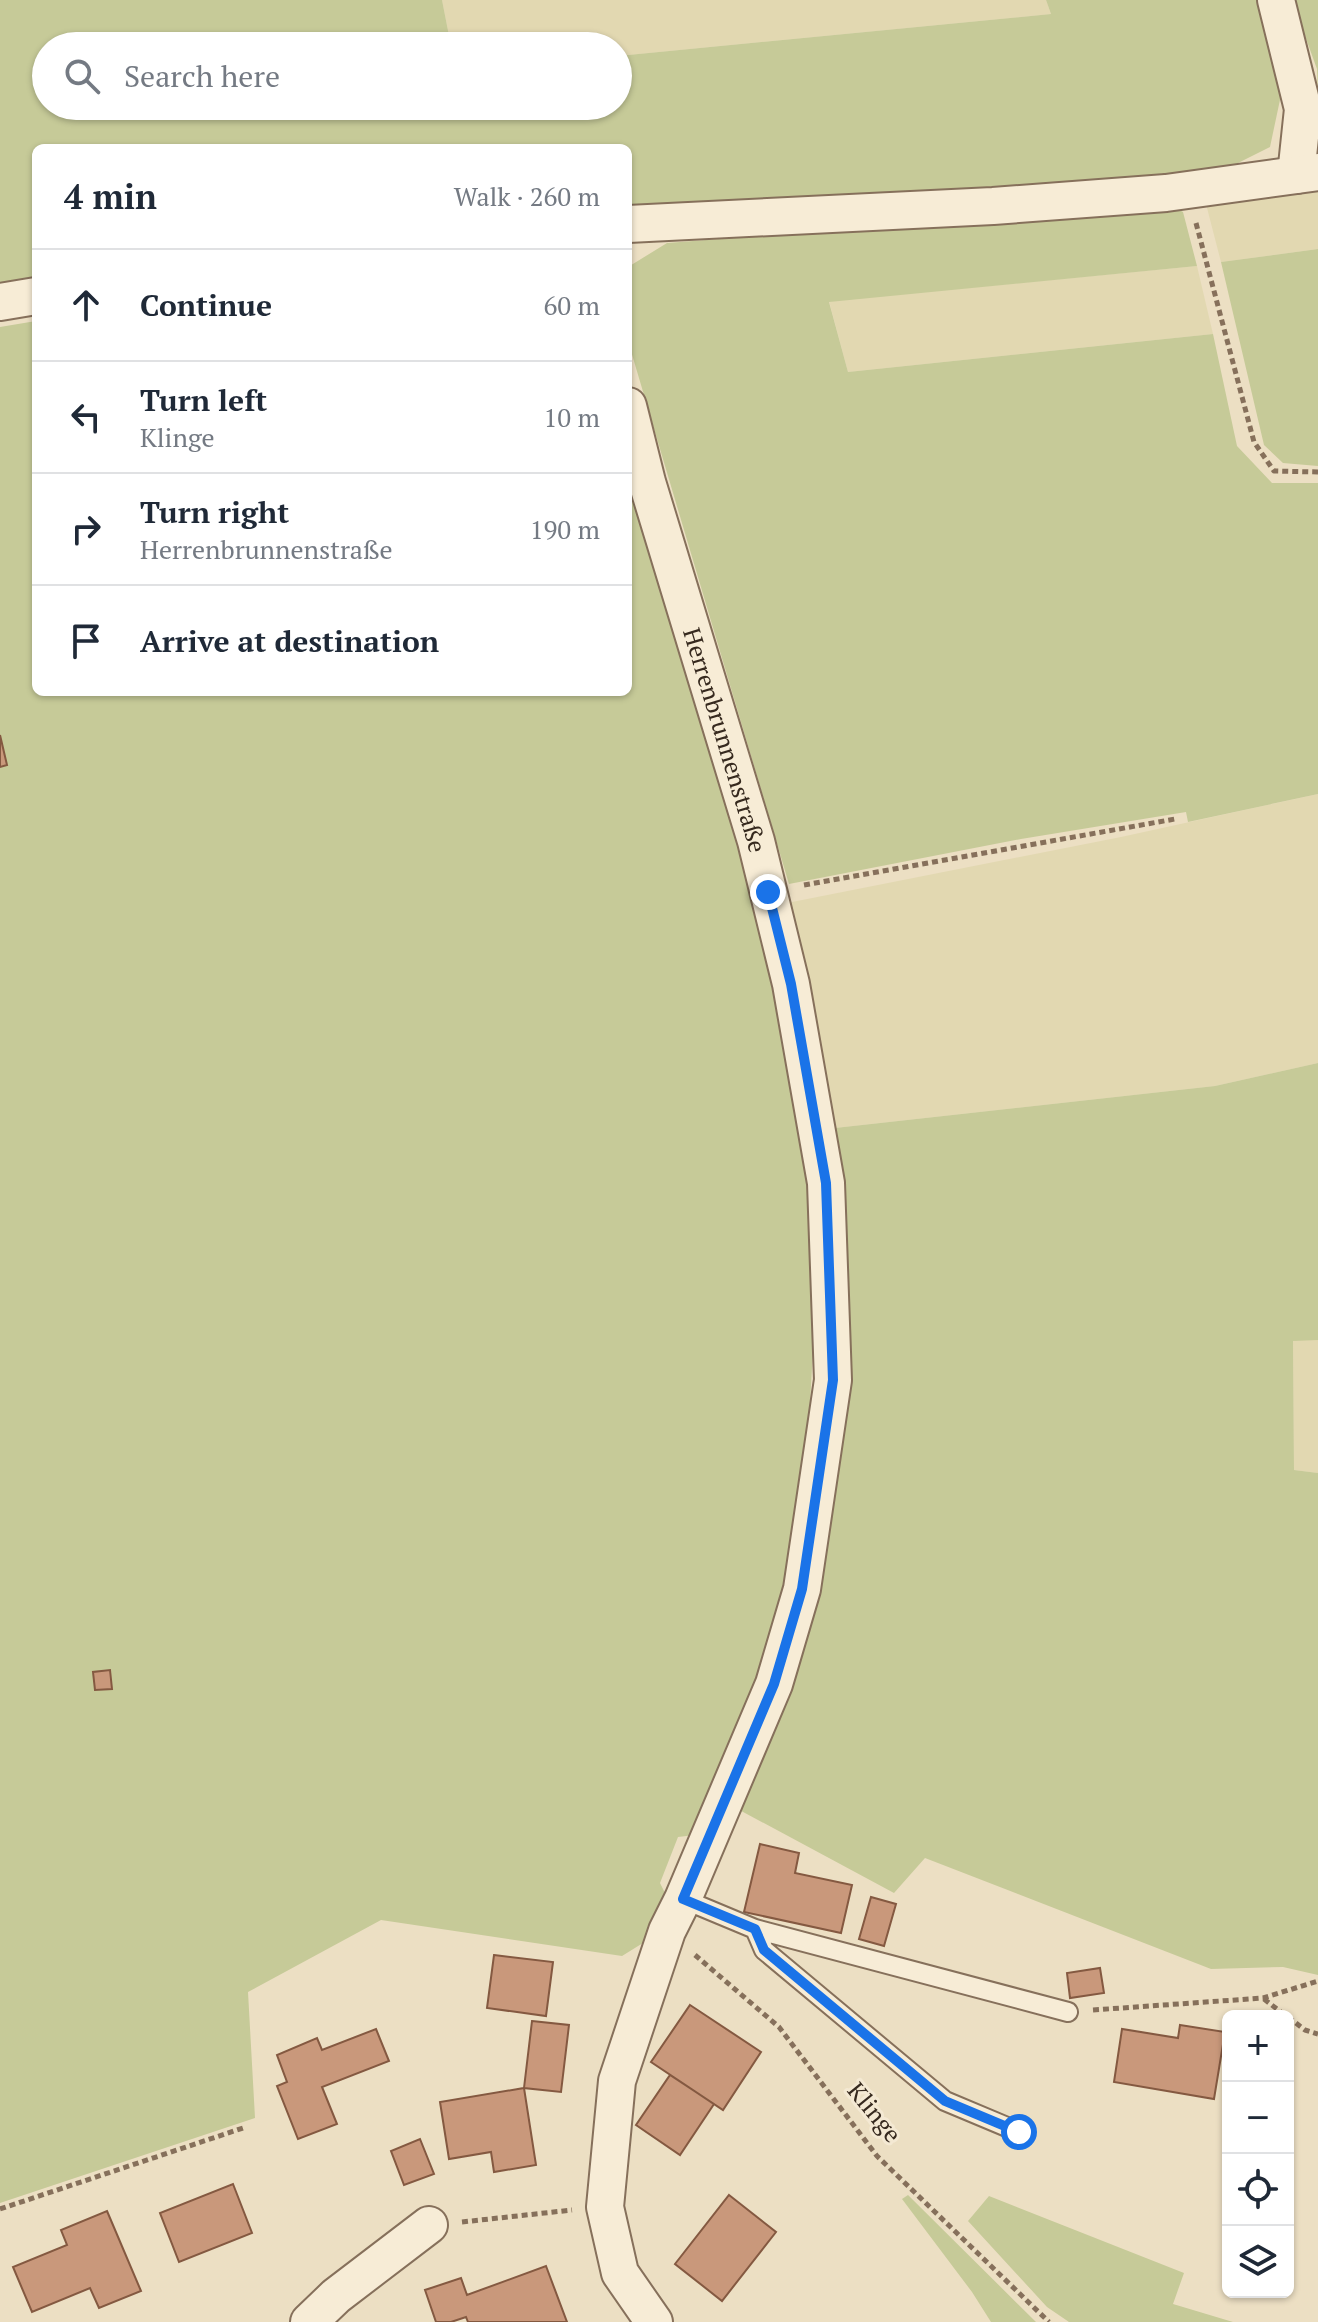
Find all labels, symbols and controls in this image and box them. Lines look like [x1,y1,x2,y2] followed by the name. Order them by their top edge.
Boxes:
[32,32,632,120] search box
[60,54,104,98] icon: search
[124,56,280,96] text: Search here
[64,174,157,219] text: 4 min
[454,179,600,213] text: Walk · 260 m
[64,283,108,327] icon: ahead
[140,285,272,325] text: Continue
[544,288,600,322] text: 60 m
[140,380,267,420] text: Turn left
[64,395,108,439] icon: left
[544,400,600,434] text: 10 m
[140,420,215,454] text: Klinge
[140,492,289,532] text: Turn right
[64,507,108,551] icon: right
[530,512,600,546] text: 190 m
[140,532,393,566] text: Herrenbrunnenstraße
[64,619,108,663] icon: arrive
[140,621,439,661] text: Arrive at destination
[676,624,774,856] street label: Herrenbrunnenstraße
[750,874,786,910] route end
[1222,2010,1294,2298] map controls
[1222,2010,1294,2082] button: +
[841,2075,909,2149] street label: Klinge
[1222,2082,1294,2154] button: −
[1001,2114,1037,2150] route start
[1222,2154,1294,2226] button: locate
[1222,2226,1294,2298] button: layers

